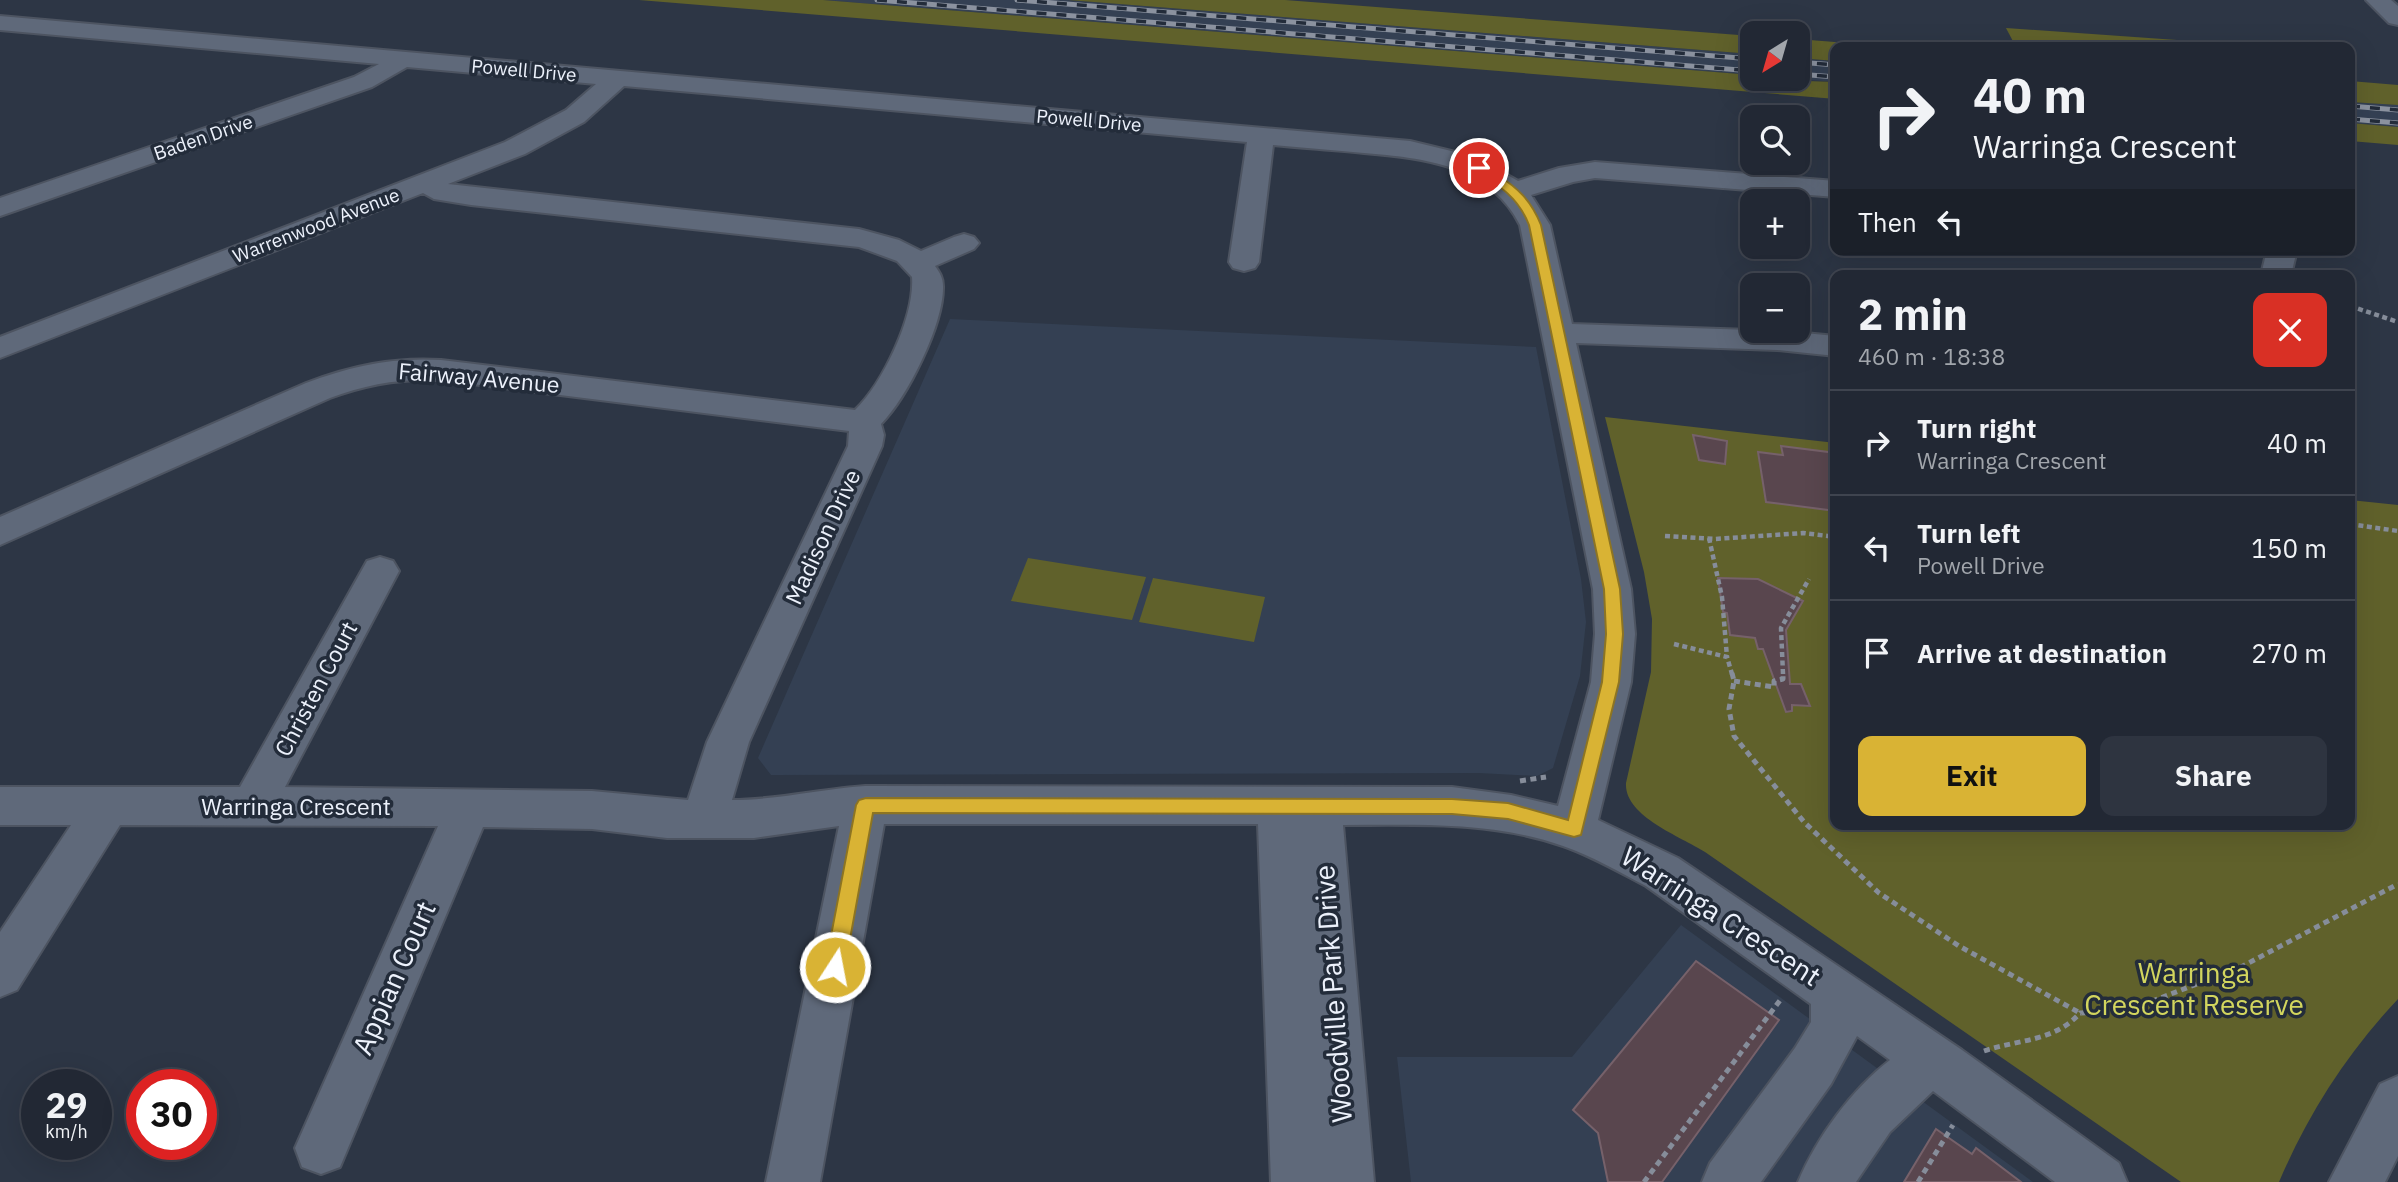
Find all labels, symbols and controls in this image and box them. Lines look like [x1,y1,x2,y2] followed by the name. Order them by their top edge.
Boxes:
[1740,21,1810,91] north arrow
[1740,21,1810,343] map controls
[470,53,578,87] street label: Powell Drive
[1973,63,2087,126] text: 40 m
[1858,70,1949,161] icon: right
[1035,103,1143,137] street label: Powell Drive
[1740,105,1810,175] button: search
[150,109,256,165] street label: Baden Drive
[1973,125,2237,167] text: Warringa Crescent
[1449,138,1509,198] pin
[1460,149,1498,187] icon: arrive
[229,182,403,268] street label: Warrenwood Avenue
[1740,189,1810,259] button: +
[1931,203,1969,241] icon: left
[1858,205,1917,239] text: Then
[1740,273,1810,343] button: −
[1858,287,1968,342] text: 2 min
[2253,293,2327,367] button: close
[1858,341,2005,371] text: 460 m · 18:38
[397,355,561,399] street label: Fairway Avenue
[1917,411,2036,445] text: Turn right
[1858,424,1896,462] icon: right
[2267,426,2327,460] text: 40 m
[1917,445,2107,475] text: Warringa Crescent
[778,464,867,609] street label: Madison Drive
[1917,516,2020,550] text: Turn left
[1858,529,1896,567] icon: left
[2251,531,2327,565] text: 150 m
[1917,550,2045,580] text: Powell Drive
[267,616,363,761] street label: Christen Court
[1858,634,1896,672] icon: arrive
[1917,636,2167,670] text: Arrive at destination
[2251,636,2327,670] text: 270 m
[1858,736,2086,816] button: Exit
[2100,736,2327,816] button: Share
[201,791,391,821] street label: Warringa Crescent
[1614,837,1828,994] street label: Warringa Crescent
[1305,864,1360,1124] street label: Woodville Park Drive
[343,895,444,1060] street label: Appian Court
[798,930,872,1004] position arrow
[2084,954,2304,1023] park label: Warringa Crescent Reserve
[126,1069,217,1160] speed limit sign: 30
[45,1082,88,1128] text: 29
[45,1120,88,1143] text: km/h

